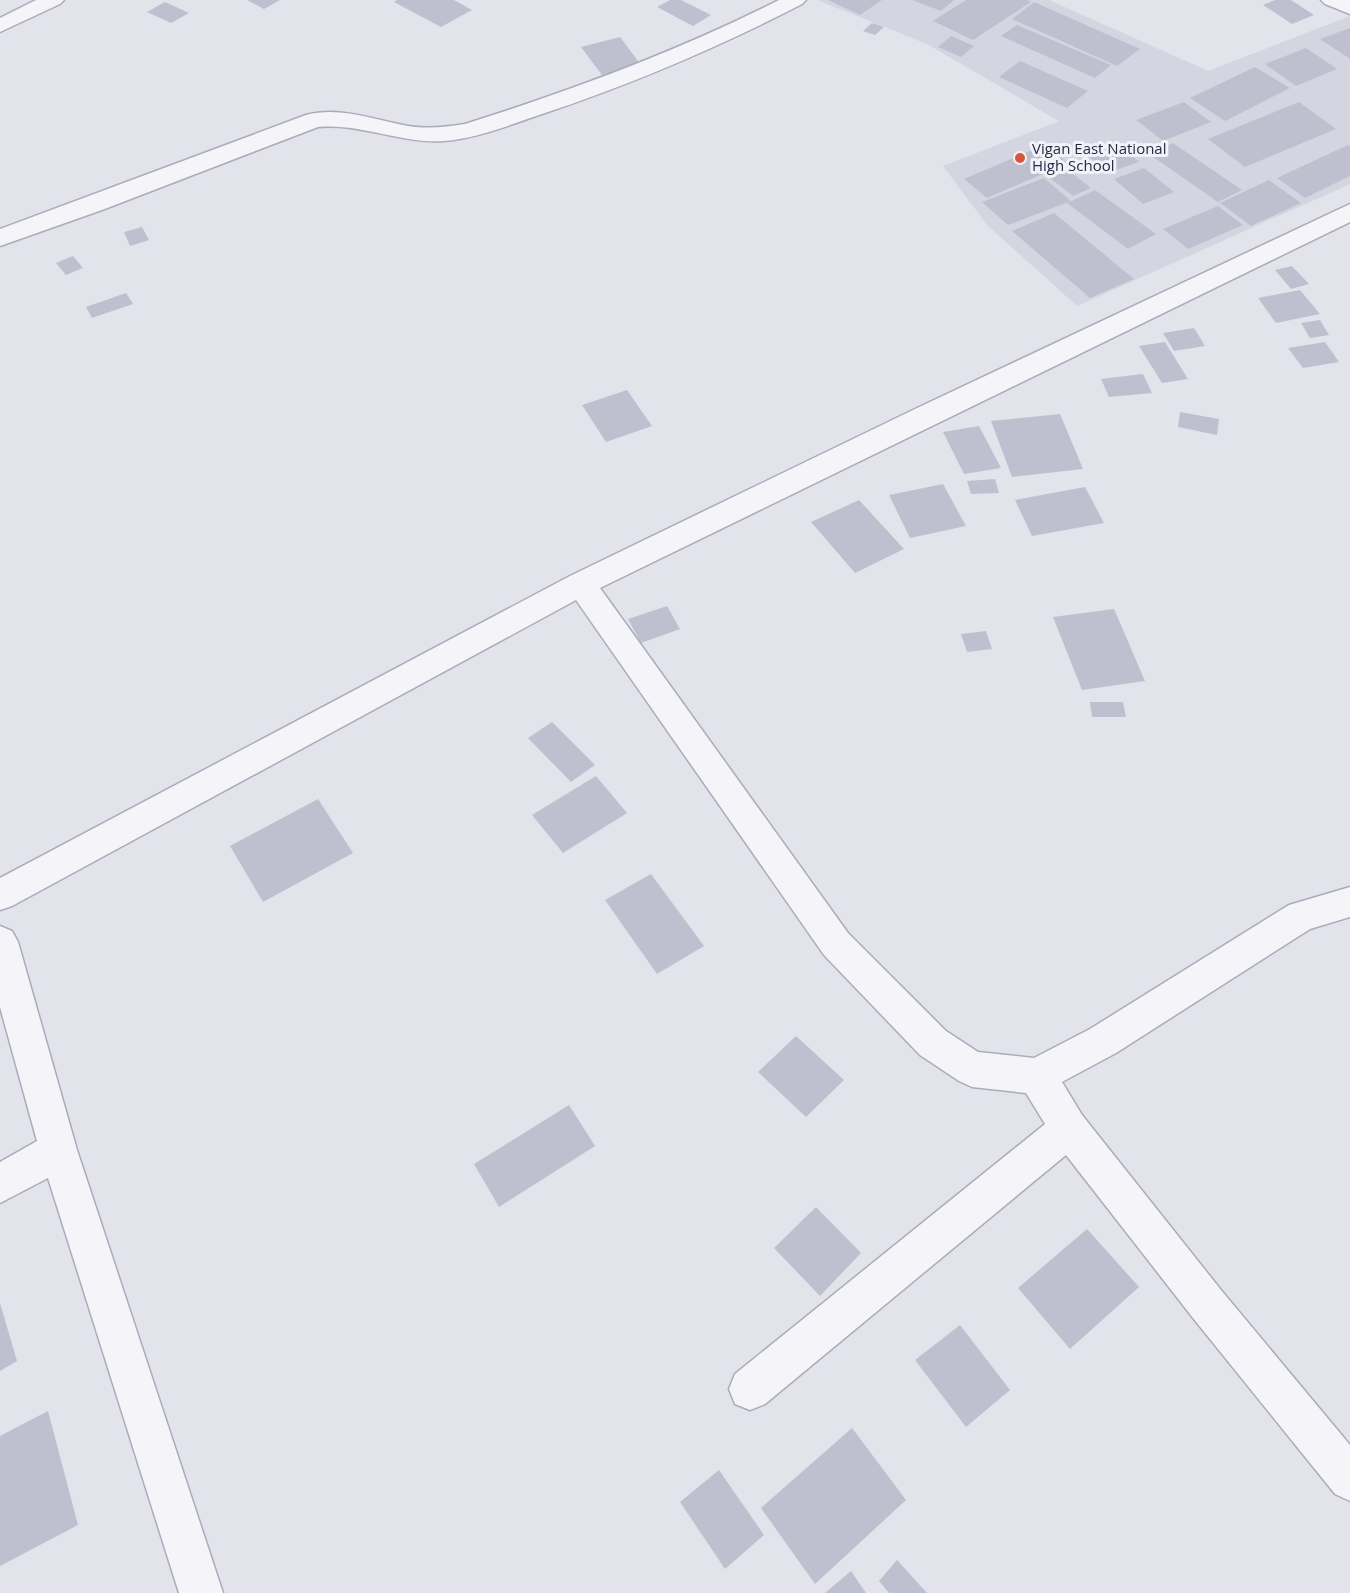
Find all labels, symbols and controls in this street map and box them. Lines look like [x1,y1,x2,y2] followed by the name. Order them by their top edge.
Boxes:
[1032,138,1166,175] place label: Vigan East National High School
[1013,151,1027,165] marker: Vigan East National High School

